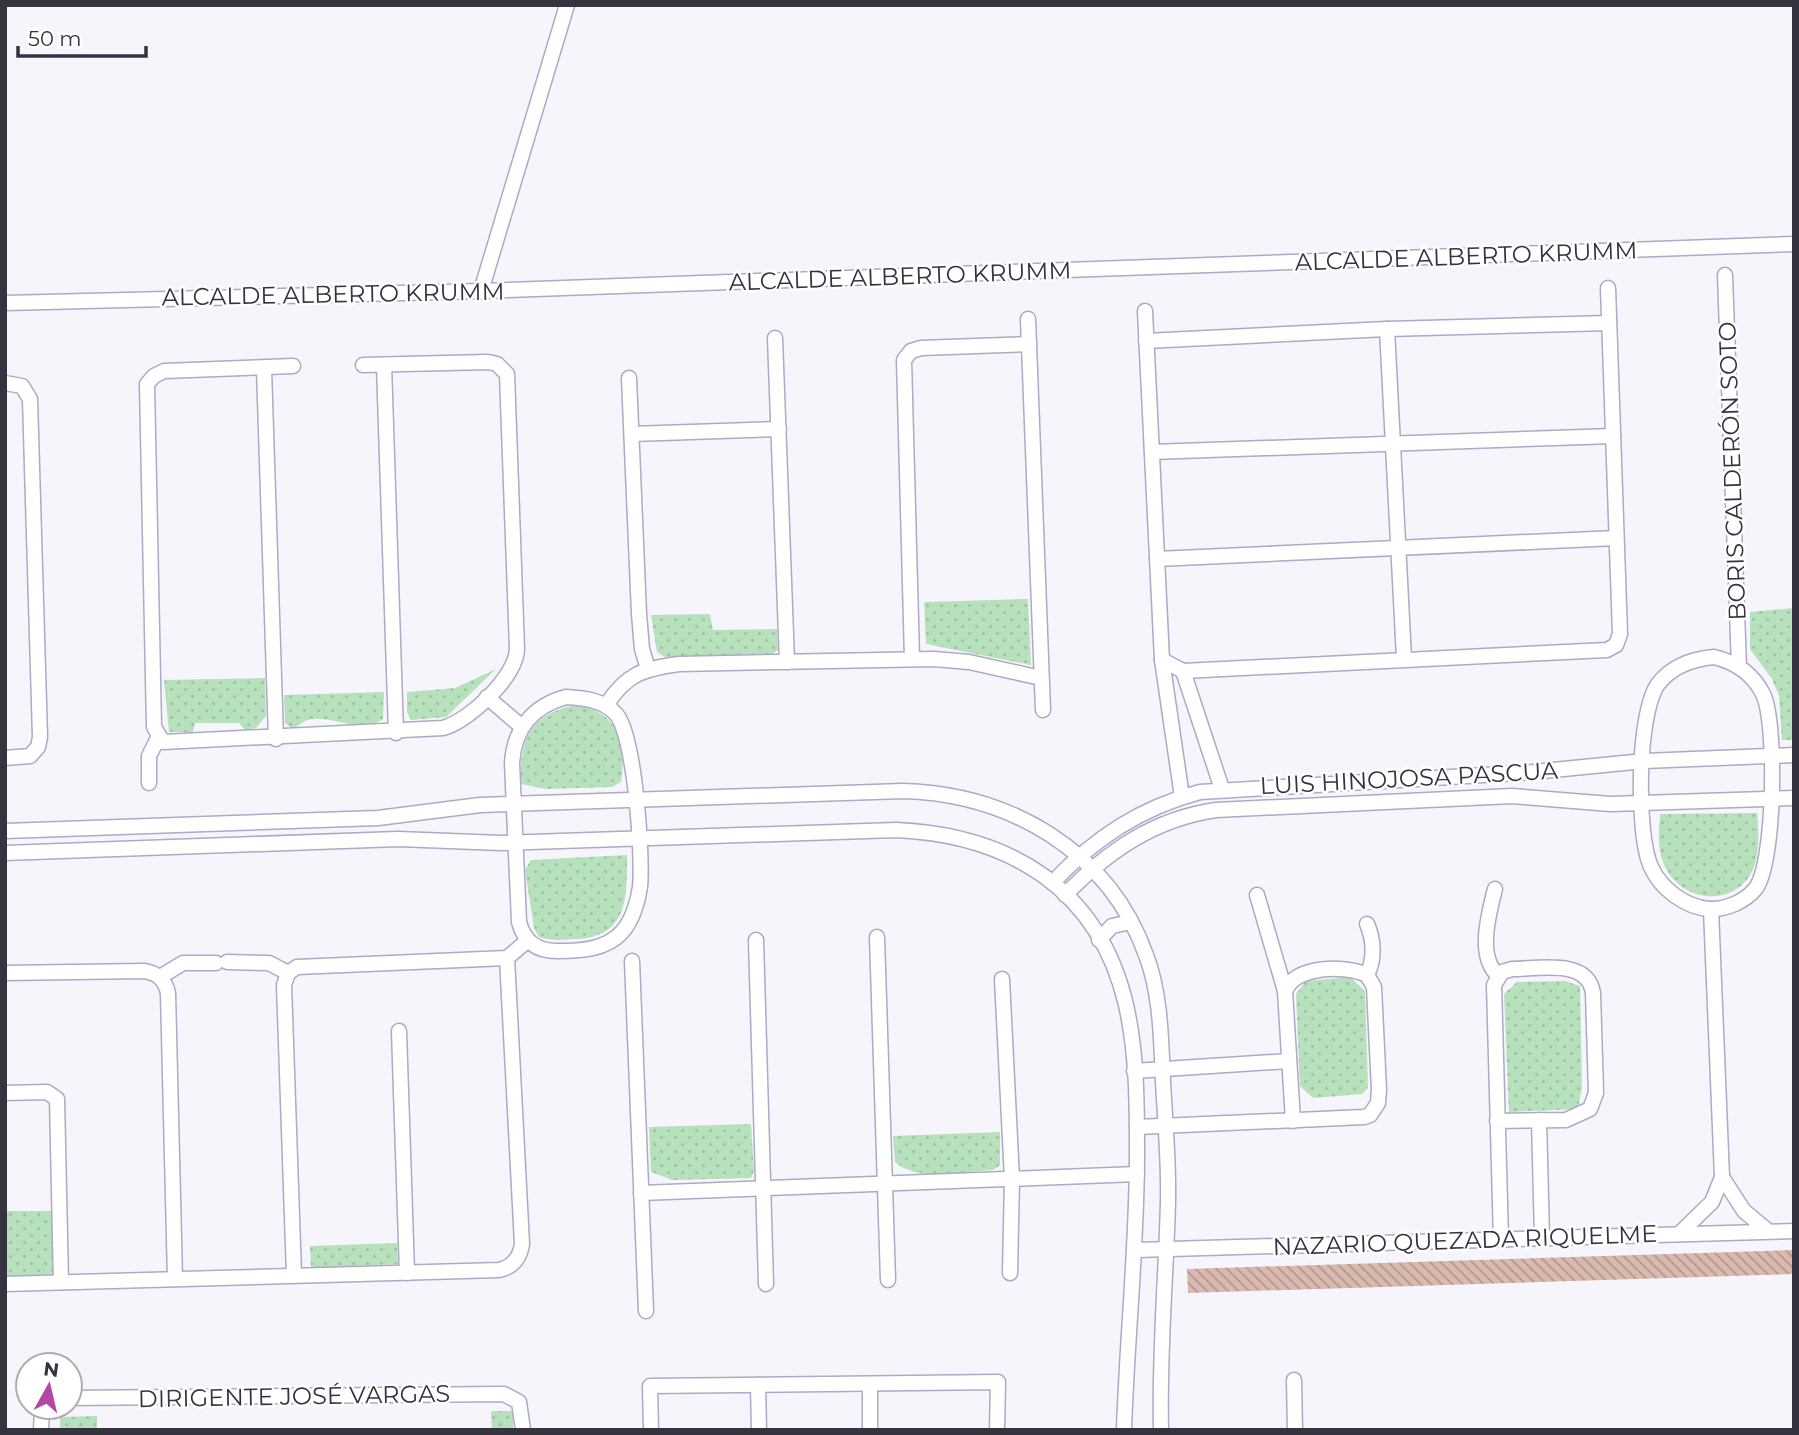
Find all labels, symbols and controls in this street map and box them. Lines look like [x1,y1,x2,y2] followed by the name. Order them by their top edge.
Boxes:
[18,14,145,58] scale bar
[28,26,82,51] text: 50 m
[1294,236,1638,276] street label: ALCALDE ALBERTO KRUMM
[728,256,1072,296] street label: ALCALDE ALBERTO KRUMM
[161,277,505,311] street label: ALCALDE ALBERTO KRUMM
[1712,321,1752,621] street label: BORIS CALDERÓN SOTO
[1259,756,1560,800] street label: LUIS HINOJOSA PASCUA
[1272,1219,1658,1261] street label: NAZARIO QUEZADA RIQUELME
[14,1351,84,1421] north arrow
[42,1357,61,1382] text: N
[138,1379,450,1413] street label: DIRIGENTE JOSÉ VARGAS

